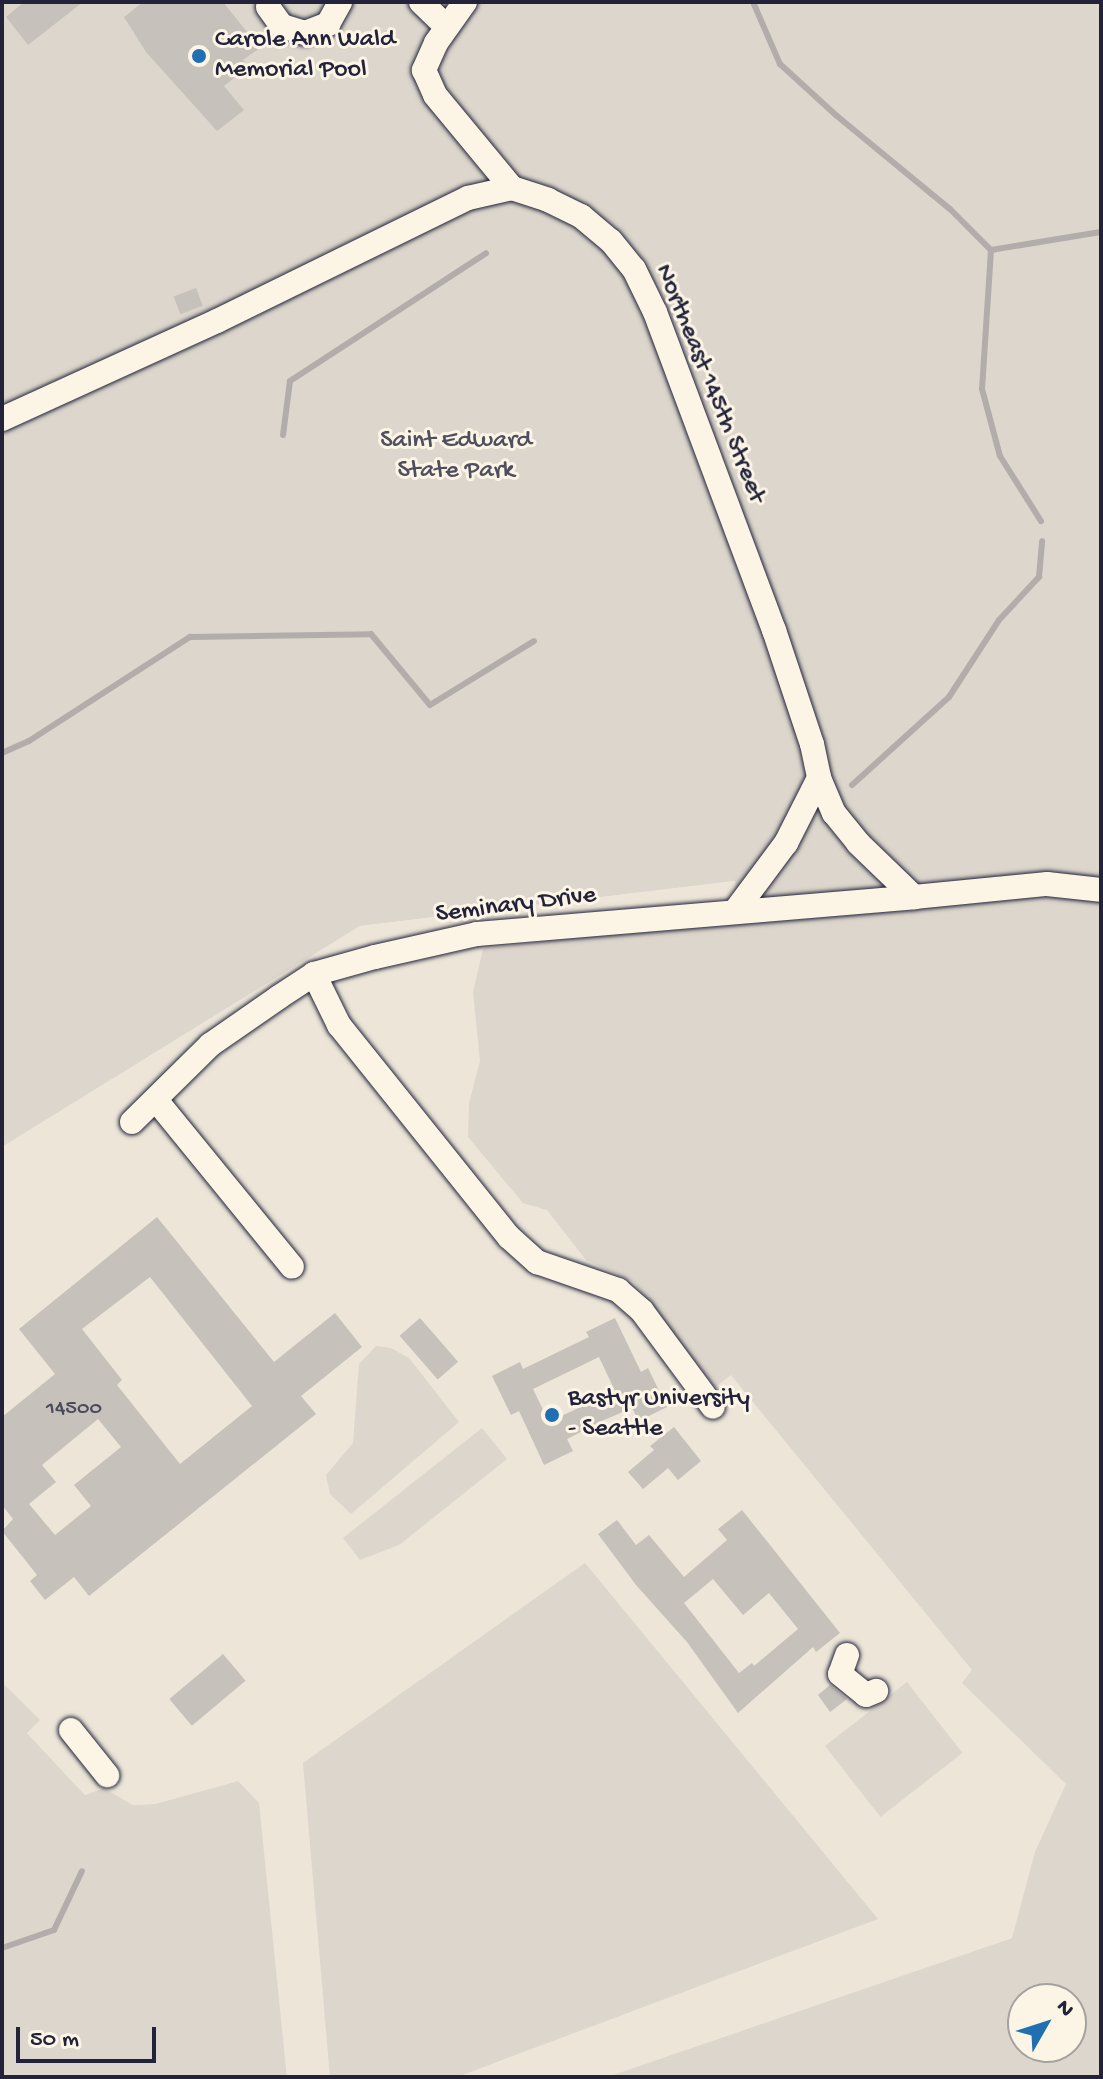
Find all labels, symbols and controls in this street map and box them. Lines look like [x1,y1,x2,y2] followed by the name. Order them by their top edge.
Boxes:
[215,25,395,86] place label: Carole Ann Wald Memorial Pool
[190,47,208,65] marker: Carole Ann Wald Memorial Pool
[647,260,771,508] street label: Northeast 145th Street
[380,426,532,488] park label: Saint Edward State Park
[434,881,598,931] street label: Seminary Drive
[568,1384,750,1446] place label: Bastyr University - Seattle
[46,1397,102,1423] house number: 14500
[543,1406,561,1424] marker: Bastyr University - Seattle
[1007,1983,1087,2063] north arrow
[1049,1995,1079,2023] text: N
[20,2011,160,2061] scale bar
[30,2026,79,2055] text: 50 m

